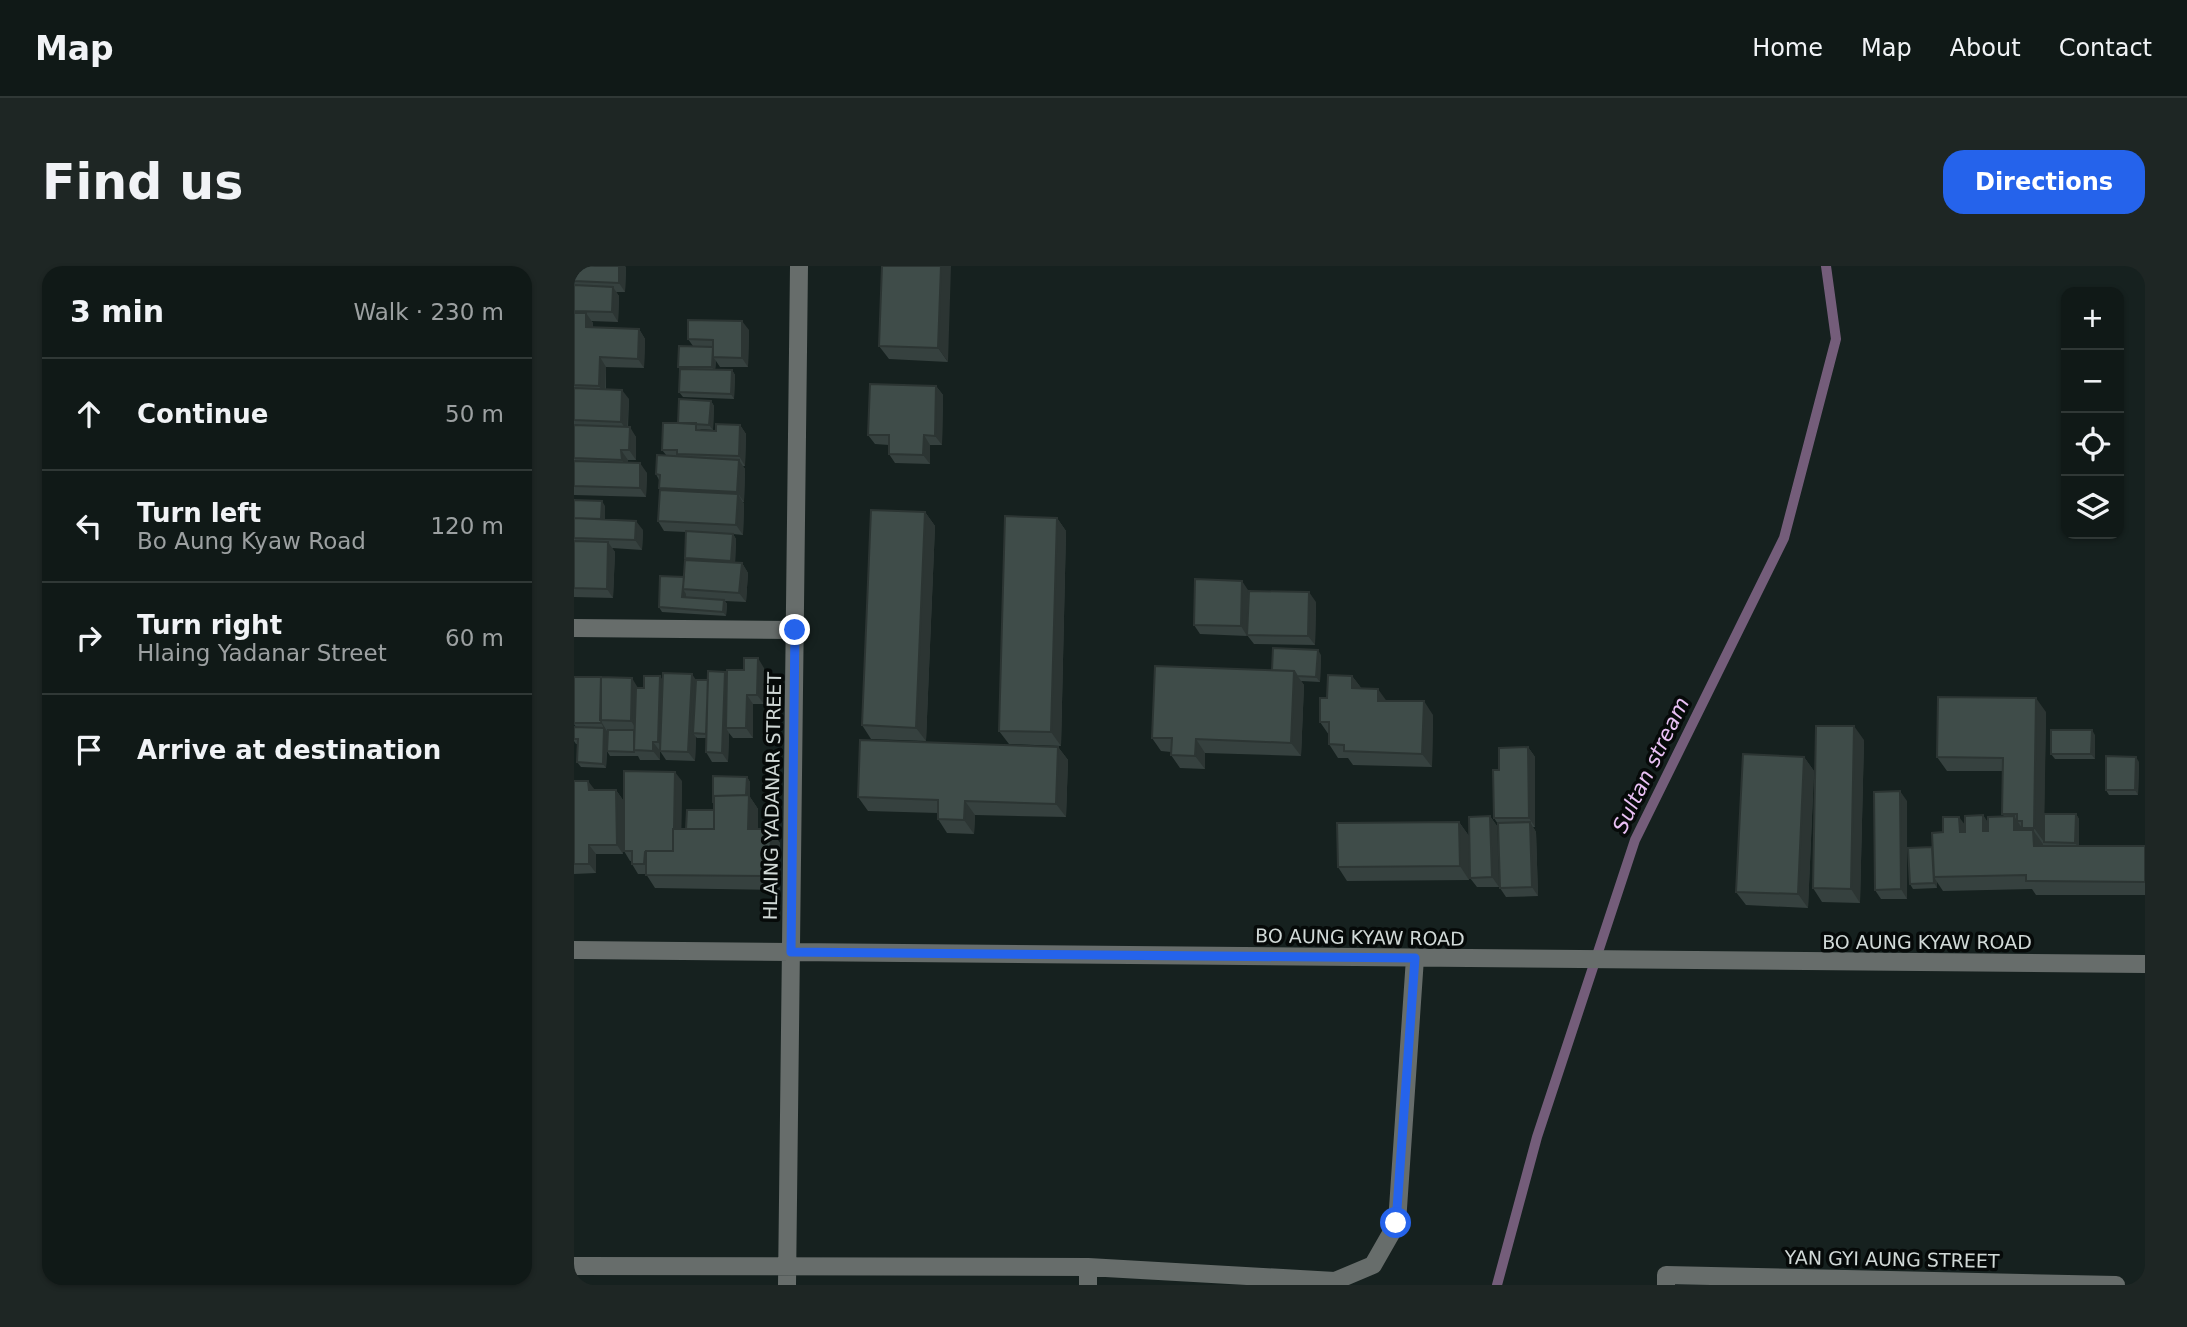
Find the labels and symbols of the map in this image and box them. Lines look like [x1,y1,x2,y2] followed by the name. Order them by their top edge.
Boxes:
[779,614,810,645] route end
[759,671,785,920] street label: HLAING YADANAR STREET
[1608,693,1694,837] water label: Sultan stream
[1255,924,1465,950] street label: BO AUNG KYAW ROAD
[1822,931,2032,953] street label: BO AUNG KYAW ROAD
[1380,1207,1411,1238] route start
[1783,1246,2000,1272] street label: YAN GYI AUNG STREET

